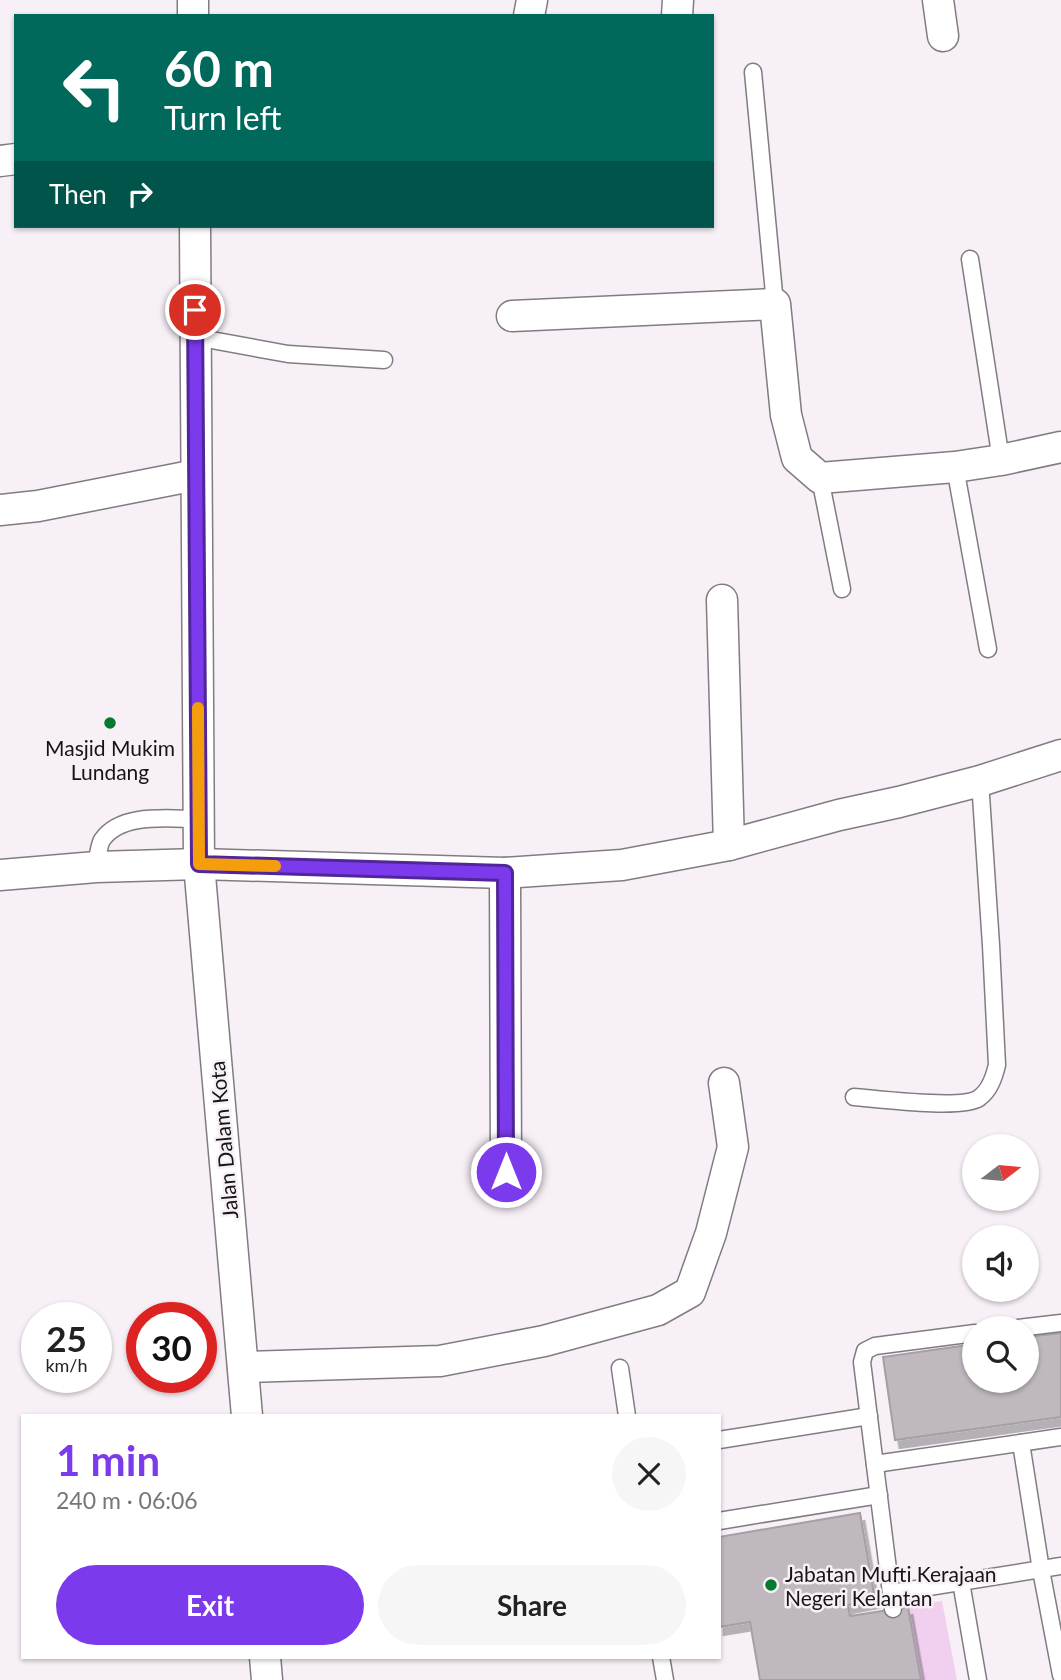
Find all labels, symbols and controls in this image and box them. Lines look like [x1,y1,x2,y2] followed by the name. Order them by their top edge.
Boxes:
[164,39,274,97] text: 60 m
[49,42,140,133] icon: left
[164,98,281,137] text: Turn left
[121,175,159,213] icon: right
[49,178,107,210] text: Then
[165,280,225,340] pin
[176,291,214,329] icon: arrive
[102,715,118,731] marker: Masjid Mukim Lundang
[45,735,175,784] place label: Masjid Mukim Lundang
[204,1060,242,1220] street label: Jalan Dalam Kota
[962,1134,1040,1211] north arrow
[962,1134,1039,1393] map controls
[469,1135,543,1209] position arrow
[962,1225,1039,1302] button: sound
[126,1302,217,1393] speed limit sign: 30
[962,1316,1039,1393] button: search
[46,1317,87,1359] text: 25
[45,1354,88,1376] text: km/h
[56,1435,160,1485] text: 1 min
[612,1437,686,1511] button: close
[56,1486,198,1514] text: 240 m · 06:06
[785,1561,997,1610] place label: Jabatan Mufti Kerajaan Negeri Kelantan
[56,1565,364,1645] button: Exit
[378,1565,686,1645] button: Share
[763,1577,779,1593] marker: Jabatan Mufti Kerajaan Negeri Kelantan

